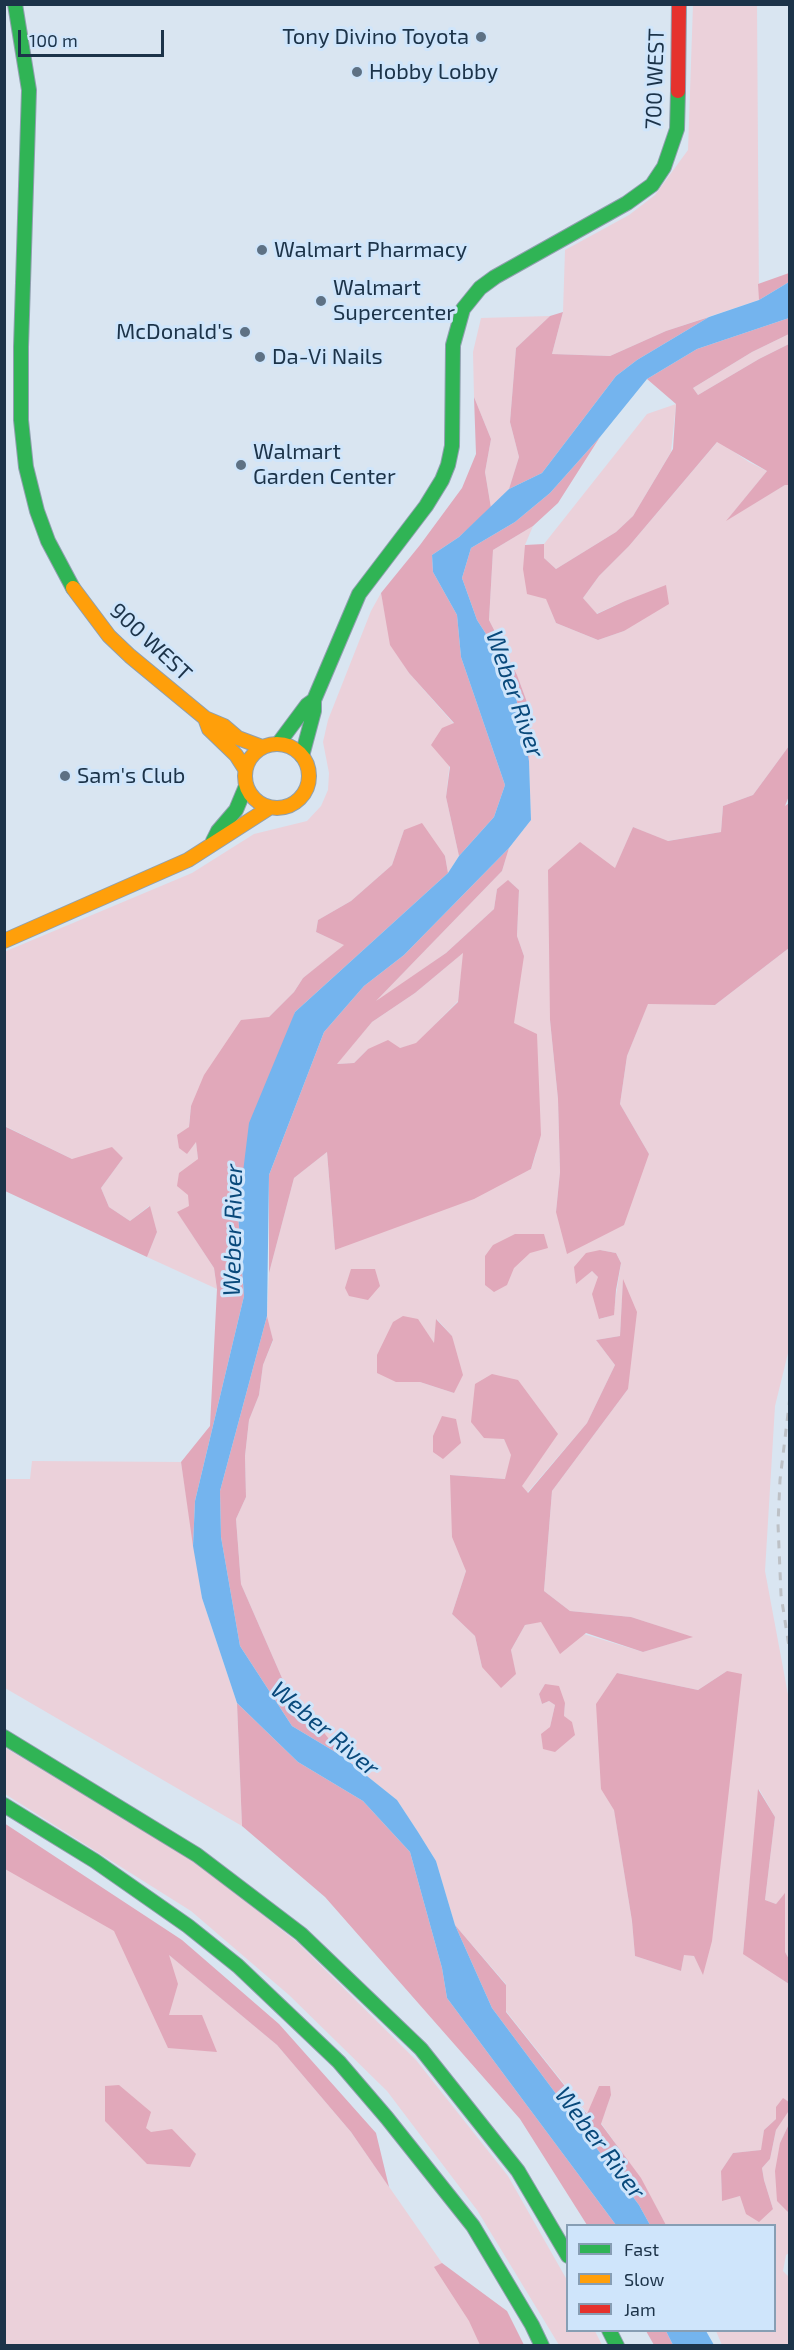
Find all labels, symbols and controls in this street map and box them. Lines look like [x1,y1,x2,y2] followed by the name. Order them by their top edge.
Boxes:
[21,18,166,56] scale bar
[282,24,469,50] place label: Tony Divino Toyota
[640,28,670,130] street label: 700 WEST
[29,29,78,51] text: 100 m
[474,30,488,44] marker: Tony Divino Toyota
[369,59,498,85] place label: Hobby Lobby
[350,65,364,79] marker: Hobby Lobby
[274,237,467,263] place label: Walmart Pharmacy
[255,243,269,257] marker: Walmart Pharmacy
[333,275,455,326] place label: Walmart Supercenter
[314,294,328,308] marker: Walmart Supercenter
[116,319,233,345] place label: McDonald's
[238,325,252,339] marker: McDonald's
[272,344,383,370] place label: Da-Vi Nails
[253,350,267,364] marker: Da-Vi Nails
[253,439,396,490] place label: Walmart Garden Center
[234,458,248,472] marker: Walmart Garden Center
[105,597,197,687] street label: 900 WEST
[480,627,550,761] water label: Weber River
[77,763,185,789] place label: Sam's Club
[58,769,72,783] marker: Sam's Club
[217,1163,249,1297] water label: Weber River
[265,1675,385,1783] water label: Weber River
[549,2081,651,2205] water label: Weber River
[566,2224,776,2332] legend
[624,2238,659,2260] text: Fast
[624,2268,664,2290] text: Slow
[624,2298,656,2320] text: Jam

